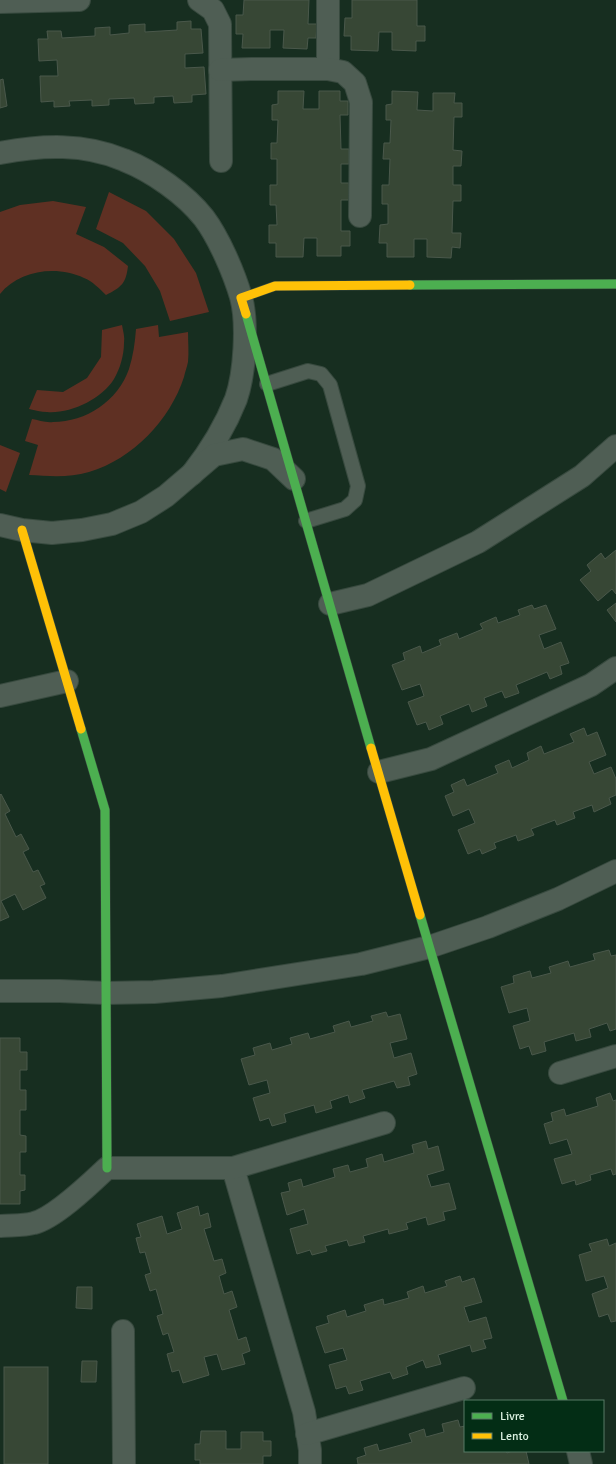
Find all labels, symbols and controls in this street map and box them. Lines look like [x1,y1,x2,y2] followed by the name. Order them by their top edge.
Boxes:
[464,1400,604,1452] legend
[500,1409,525,1424] text: Livre
[500,1429,529,1444] text: Lento

